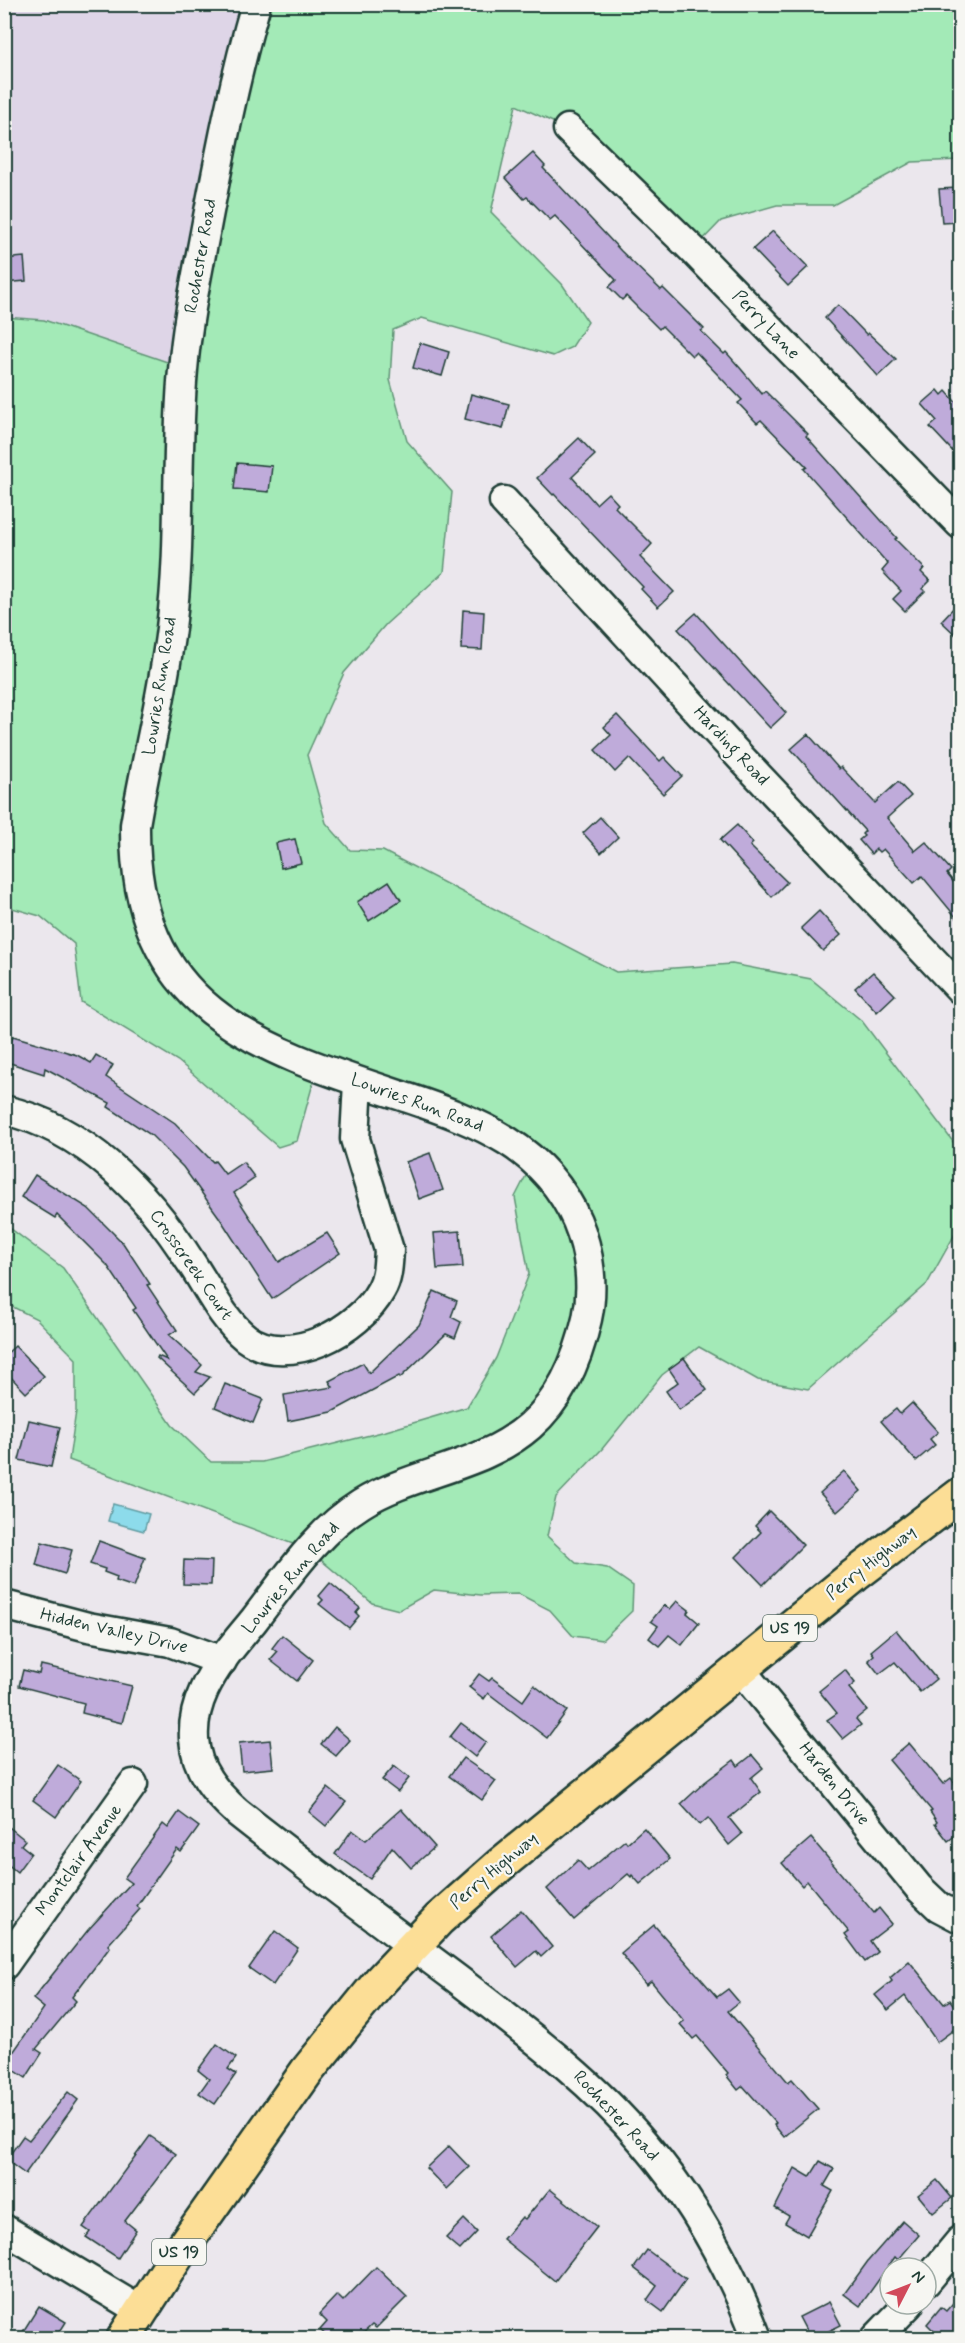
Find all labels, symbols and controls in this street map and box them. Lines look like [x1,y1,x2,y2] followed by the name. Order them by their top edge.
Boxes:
[179,197,223,315] street label: Rochester Road
[727,285,805,365] street label: Perry Lane
[137,615,183,757] street label: Lowries Run Road
[686,701,774,793] street label: Harding Road
[347,1068,487,1138] street label: Lowries Run Road
[144,1205,238,1326] street label: Crosscreek Court
[237,1517,345,1639] street label: Lowries Run Road
[821,1520,922,1607] street label: Perry Highway
[38,1602,190,1660] street label: Hidden Valley Drive
[763,1615,817,1641] road number: US 19
[793,1737,875,1831] street label: Harden Drive
[30,1799,128,1921] street label: Montclair Avenue
[445,1827,544,1916] street label: Perry Highway
[568,2065,664,2167] street label: Rochester Road
[152,2239,206,2265] road number: US 19
[878,2256,938,2316] north arrow
[907,2266,929,2288] text: N

